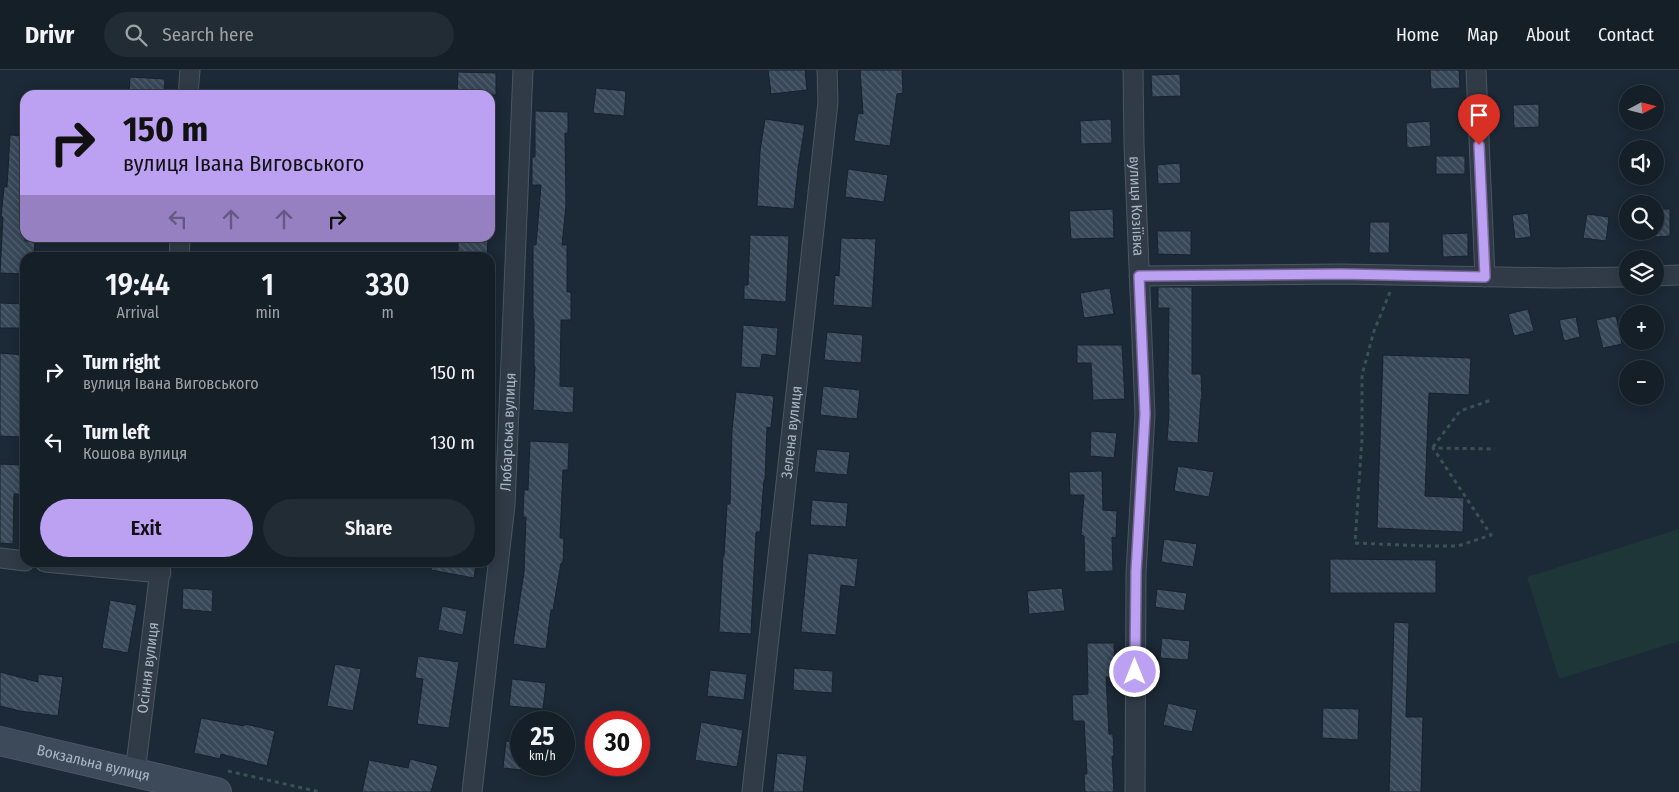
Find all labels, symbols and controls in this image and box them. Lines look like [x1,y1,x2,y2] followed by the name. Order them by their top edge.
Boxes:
[104,12,454,57] search box
[25,21,74,49] text: Drivr
[122,21,150,49] icon: search
[162,23,254,46] text: Search here
[1396,24,1439,46] text: Home
[1467,24,1498,46] text: Map
[1526,24,1570,46] text: About
[1598,24,1654,46] text: Contact
[1619,85,1664,130] north arrow
[1619,85,1664,405] map controls
[1458,94,1500,145] pin
[1465,101,1493,129] icon: arrive
[123,108,208,150] text: 150 m
[40,110,105,175] icon: right
[1619,140,1664,185] button: sound
[123,150,364,177] text: вулиця Івана Виговського
[1125,156,1148,256] street label: вулиця Козіївка
[1619,195,1664,240] button: search
[164,205,192,233] icon: left
[217,205,245,233] icon: ahead
[270,205,298,233] icon: ahead
[323,205,351,233] icon: right
[1619,250,1664,295] button: layers
[105,267,170,303] text: 19:44
[262,267,274,303] text: 1
[365,267,410,303] text: 330
[116,303,159,322] text: Arrival
[255,303,280,322] text: min
[381,303,394,322] text: m
[1619,305,1664,350] button: +
[83,351,160,374] text: Turn right
[40,358,68,386] icon: right
[1619,360,1664,405] button: −
[430,361,475,384] text: 150 m
[497,372,519,492] street label: Любарська вулиця
[83,374,259,393] text: вулиця Івана Виговського
[778,385,806,480] street label: Зелена вулиця
[83,421,150,444] text: Turn left
[40,428,68,456] icon: left
[430,431,475,454] text: 130 m
[83,444,187,463] text: Кошова вулиця
[40,499,253,557] button: Exit
[263,499,475,557] button: Share
[133,621,163,714] street label: Осіння вулиця
[1108,645,1160,697] position arrow
[585,711,650,776] speed limit sign: 30
[531,722,554,752] text: 25
[35,741,152,785] street label: Вокзальна вулиця
[529,749,556,763] text: km/h

